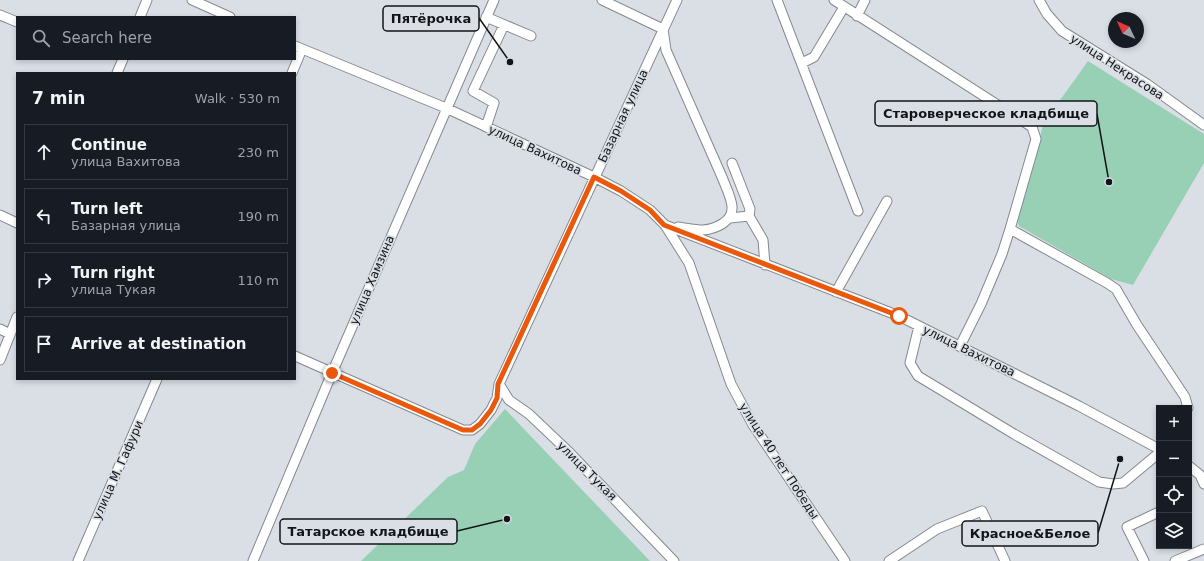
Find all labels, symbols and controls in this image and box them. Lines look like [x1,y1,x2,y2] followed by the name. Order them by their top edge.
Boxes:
[383,6,479,31] callout: Пятёрочка
[391,11,471,26] text: Пятёрочка
[1108,12,1144,48] north arrow
[16,16,296,60] search box
[30,27,52,49] icon: search
[62,29,152,47] text: Search here
[1068,31,1166,103] street label: улица Некрасова
[595,67,651,165] street label: Базарная улица
[32,88,85,108] text: 7 min
[195,91,280,106] text: Walk · 530 m
[875,101,1097,126] callout: Староверческое кладбище
[883,106,1089,121] text: Староверческое кладбище
[486,122,584,178] street label: улица Вахитова
[71,136,147,154] text: Continue
[33,141,55,163] icon: ahead
[237,145,279,160] text: 230 m
[71,154,181,169] text: улица Вахитова
[71,200,143,218] text: Turn left
[33,205,55,227] icon: left
[237,209,279,224] text: 190 m
[71,218,181,233] text: Базарная улица
[347,233,397,327] street label: улица Хамзина
[71,264,155,282] text: Turn right
[33,269,55,291] icon: right
[237,273,279,288] text: 110 m
[71,282,156,297] text: улица Тукая
[890,307,908,325] route start
[920,323,1018,379] street label: улица Вахитова
[33,333,55,355] icon: arrive
[71,335,246,353] text: Arrive at destination
[323,364,341,382] route end
[736,400,822,522] street label: улица 40 лет Победы
[1156,405,1192,549] map controls
[1156,405,1192,441] button: +
[90,418,146,522] street label: улица М. Гафури
[554,438,620,504] street label: улица Тукая
[1156,441,1192,477] button: −
[1156,477,1192,513] button: locate
[1156,513,1192,549] button: layers
[280,519,457,544] callout: Татарское кладбище
[962,521,1098,546] callout: Красное&Белое
[287,524,449,539] text: Татарское кладбище
[970,526,1090,541] text: Красное&Белое

